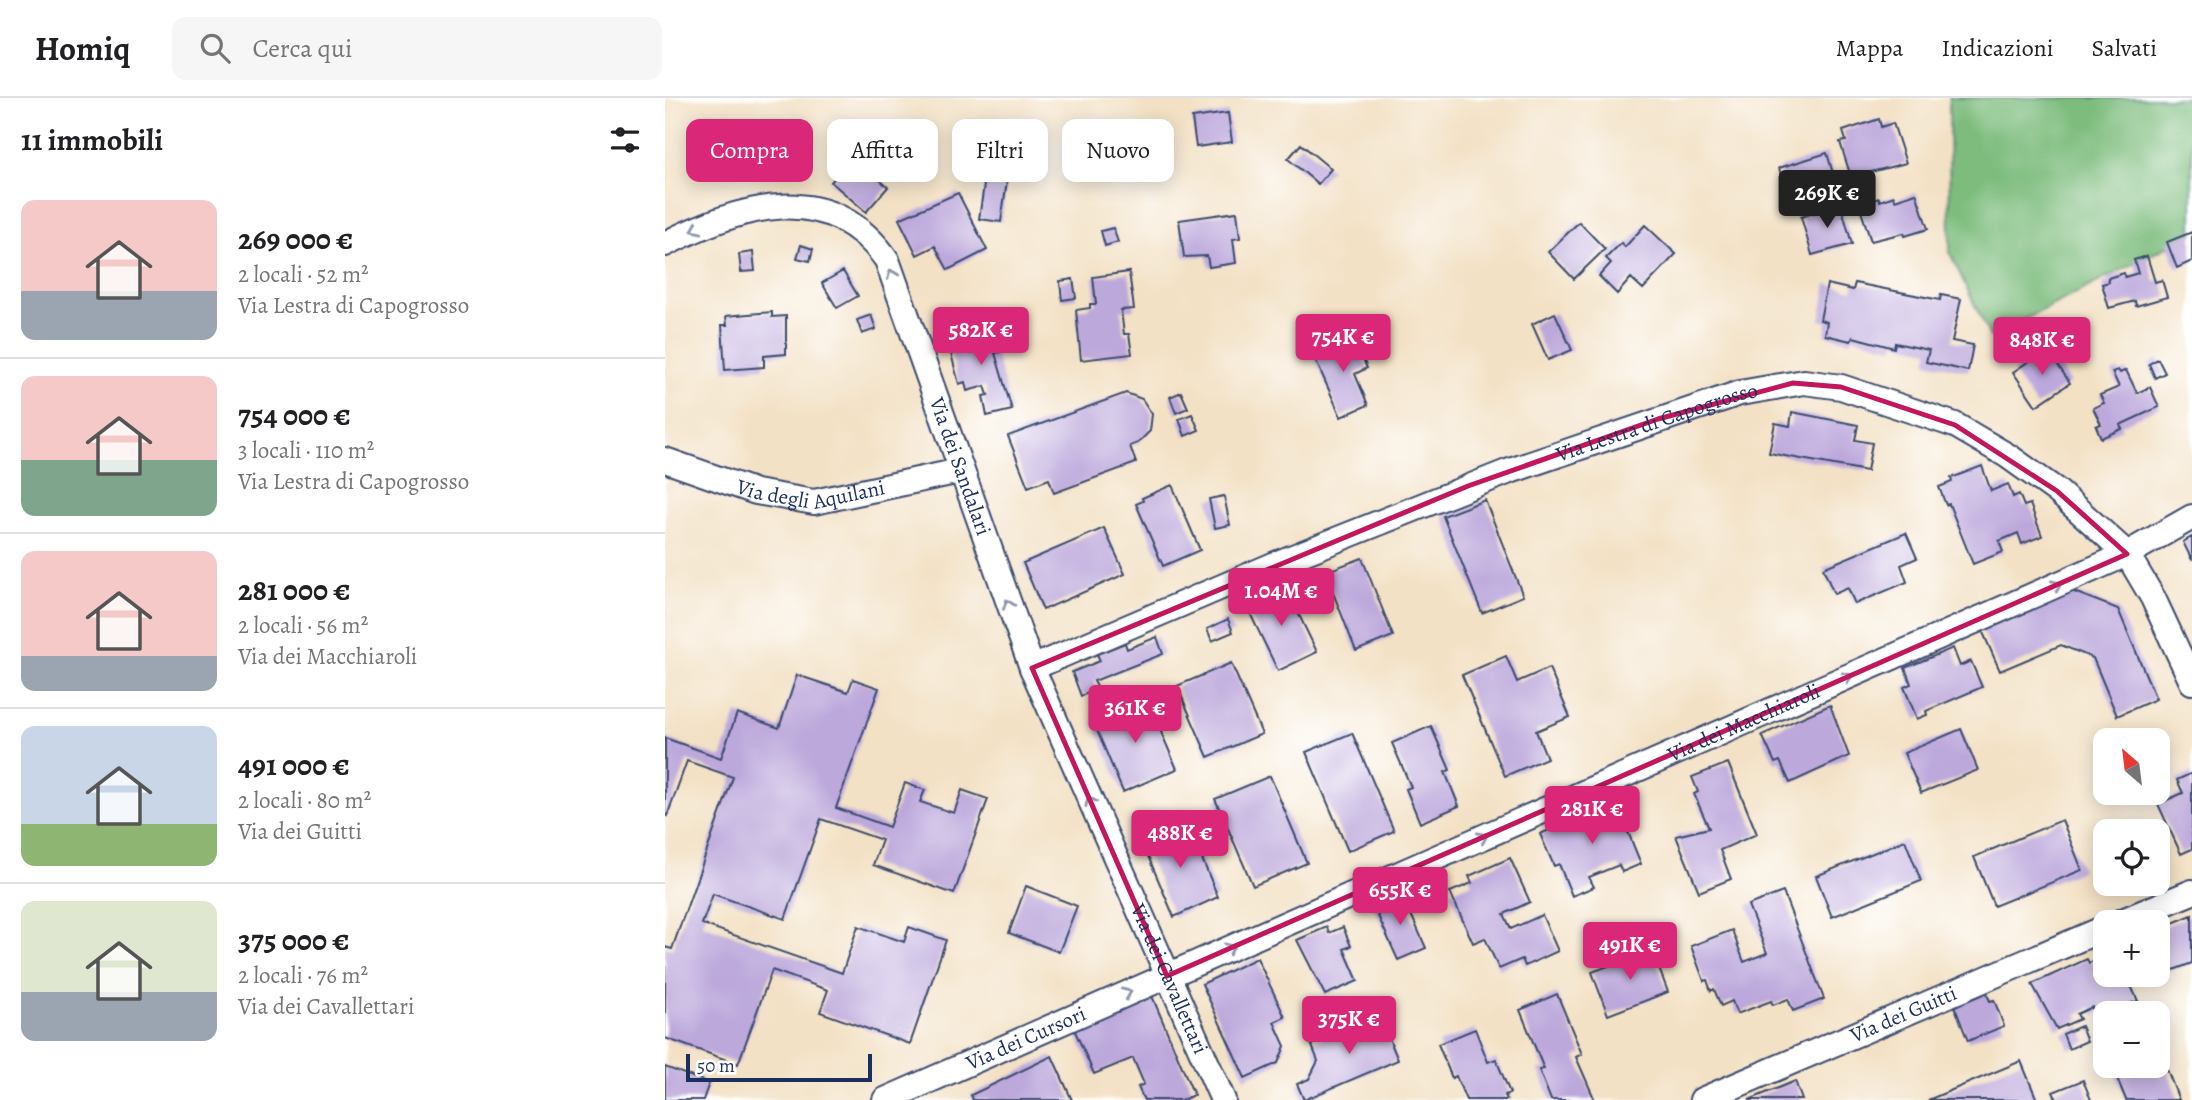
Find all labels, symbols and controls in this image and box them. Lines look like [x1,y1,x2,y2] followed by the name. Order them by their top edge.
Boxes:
[172,17,662,80] search box
[35,26,130,71] text: Homiq
[196,29,234,67] icon: search
[252,31,352,66] text: Cerca qui
[1836,32,1904,64] text: Mappa
[1942,32,2054,64] text: Indicazioni
[2092,32,2157,64] text: Salvati
[686,119,813,182] chip: Compra
[827,119,938,182] chip: Affitta
[952,119,1048,182] chip: Filtri
[1062,119,1174,182] chip: Nuovo
[21,120,163,160] text: 11 immobili
[606,121,644,159] icon: filters
[1770,170,1884,230] pin: 269K €
[1795,177,1859,208] text: 269K €
[238,219,353,259] text: 269 000 €
[691,221,703,235] one-way arrow
[77,228,161,312] icon: home
[238,259,369,290] text: 2 locali · 52 m²
[887,268,901,280] one-way arrow
[238,290,469,321] text: Via Lestra di Capogrosso
[924,308,1038,367] pin: 582K €
[949,314,1013,345] text: 582K €
[1286,314,1400,374] pin: 754K €
[1985,317,2099,377] pin: 848K €
[1312,321,1374,352] text: 754K €
[2009,324,2075,355] text: 848K €
[1551,376,1760,469] street label: Via Lestra di Capogrosso
[923,392,998,539] street label: Via dei Sandalari
[238,395,351,435] text: 754 000 €
[77,404,161,488] icon: home
[238,435,374,466] text: 3 locali · 110 m²
[238,466,469,497] text: Via Lestra di Capogrosso
[732,472,887,516] street label: Via degli Aquilani
[1216,568,1346,628] pin: 1.04M €
[238,570,351,610] text: 281 000 €
[1244,575,1318,606] text: 1.04M €
[77,579,161,663] icon: home
[2050,579,2062,593] one-way arrow
[1002,598,1016,610] one-way arrow
[238,610,368,641] text: 2 locali · 56 m²
[238,641,417,672] text: Via dei Macchiaroli
[1842,671,1854,685] one-way arrow
[1662,677,1824,769] street label: Via dei Macchiaroli
[1078,686,1192,745] pin: 361K €
[1104,692,1166,723] text: 361K €
[2093,728,2170,805] north arrow
[2093,728,2170,1078] map controls
[238,745,350,785] text: 491 000 €
[77,754,161,838] icon: home
[238,785,371,816] text: 2 locali · 80 m²
[1535,786,1649,846] pin: 281K €
[1561,793,1623,824] text: 281K €
[1084,796,1098,809] one-way arrow
[1123,810,1237,870] pin: 488K €
[238,816,362,847] text: Via dei Guitti
[1147,817,1213,848] text: 488K €
[2093,819,2170,896] button: locate
[1476,831,1488,845] one-way arrow
[1343,868,1457,927] pin: 655K €
[1369,874,1431,905] text: 655K €
[1124,898,1215,1058] street label: Via dei Cavallettari
[2093,910,2170,987] button: +
[238,920,349,960] text: 375 000 €
[1573,922,1687,982] pin: 491K €
[77,929,161,1013] icon: home
[1599,929,1661,960] text: 491K €
[1223,942,1235,956] one-way arrow
[238,960,368,991] text: 2 locali · 76 m²
[1845,979,1961,1050] street label: Via dei Guitti
[1119,987,1132,1001] one-way arrow
[238,991,415,1022] text: Via dei Cavallettari
[1292,996,1406,1056] pin: 375K €
[961,999,1090,1077] street label: Via dei Cursori
[2093,1001,2170,1078] button: −
[1318,1003,1380,1034] text: 375K €
[686,1051,871,1083] scale bar
[697,1053,735,1079] text: 50 m

